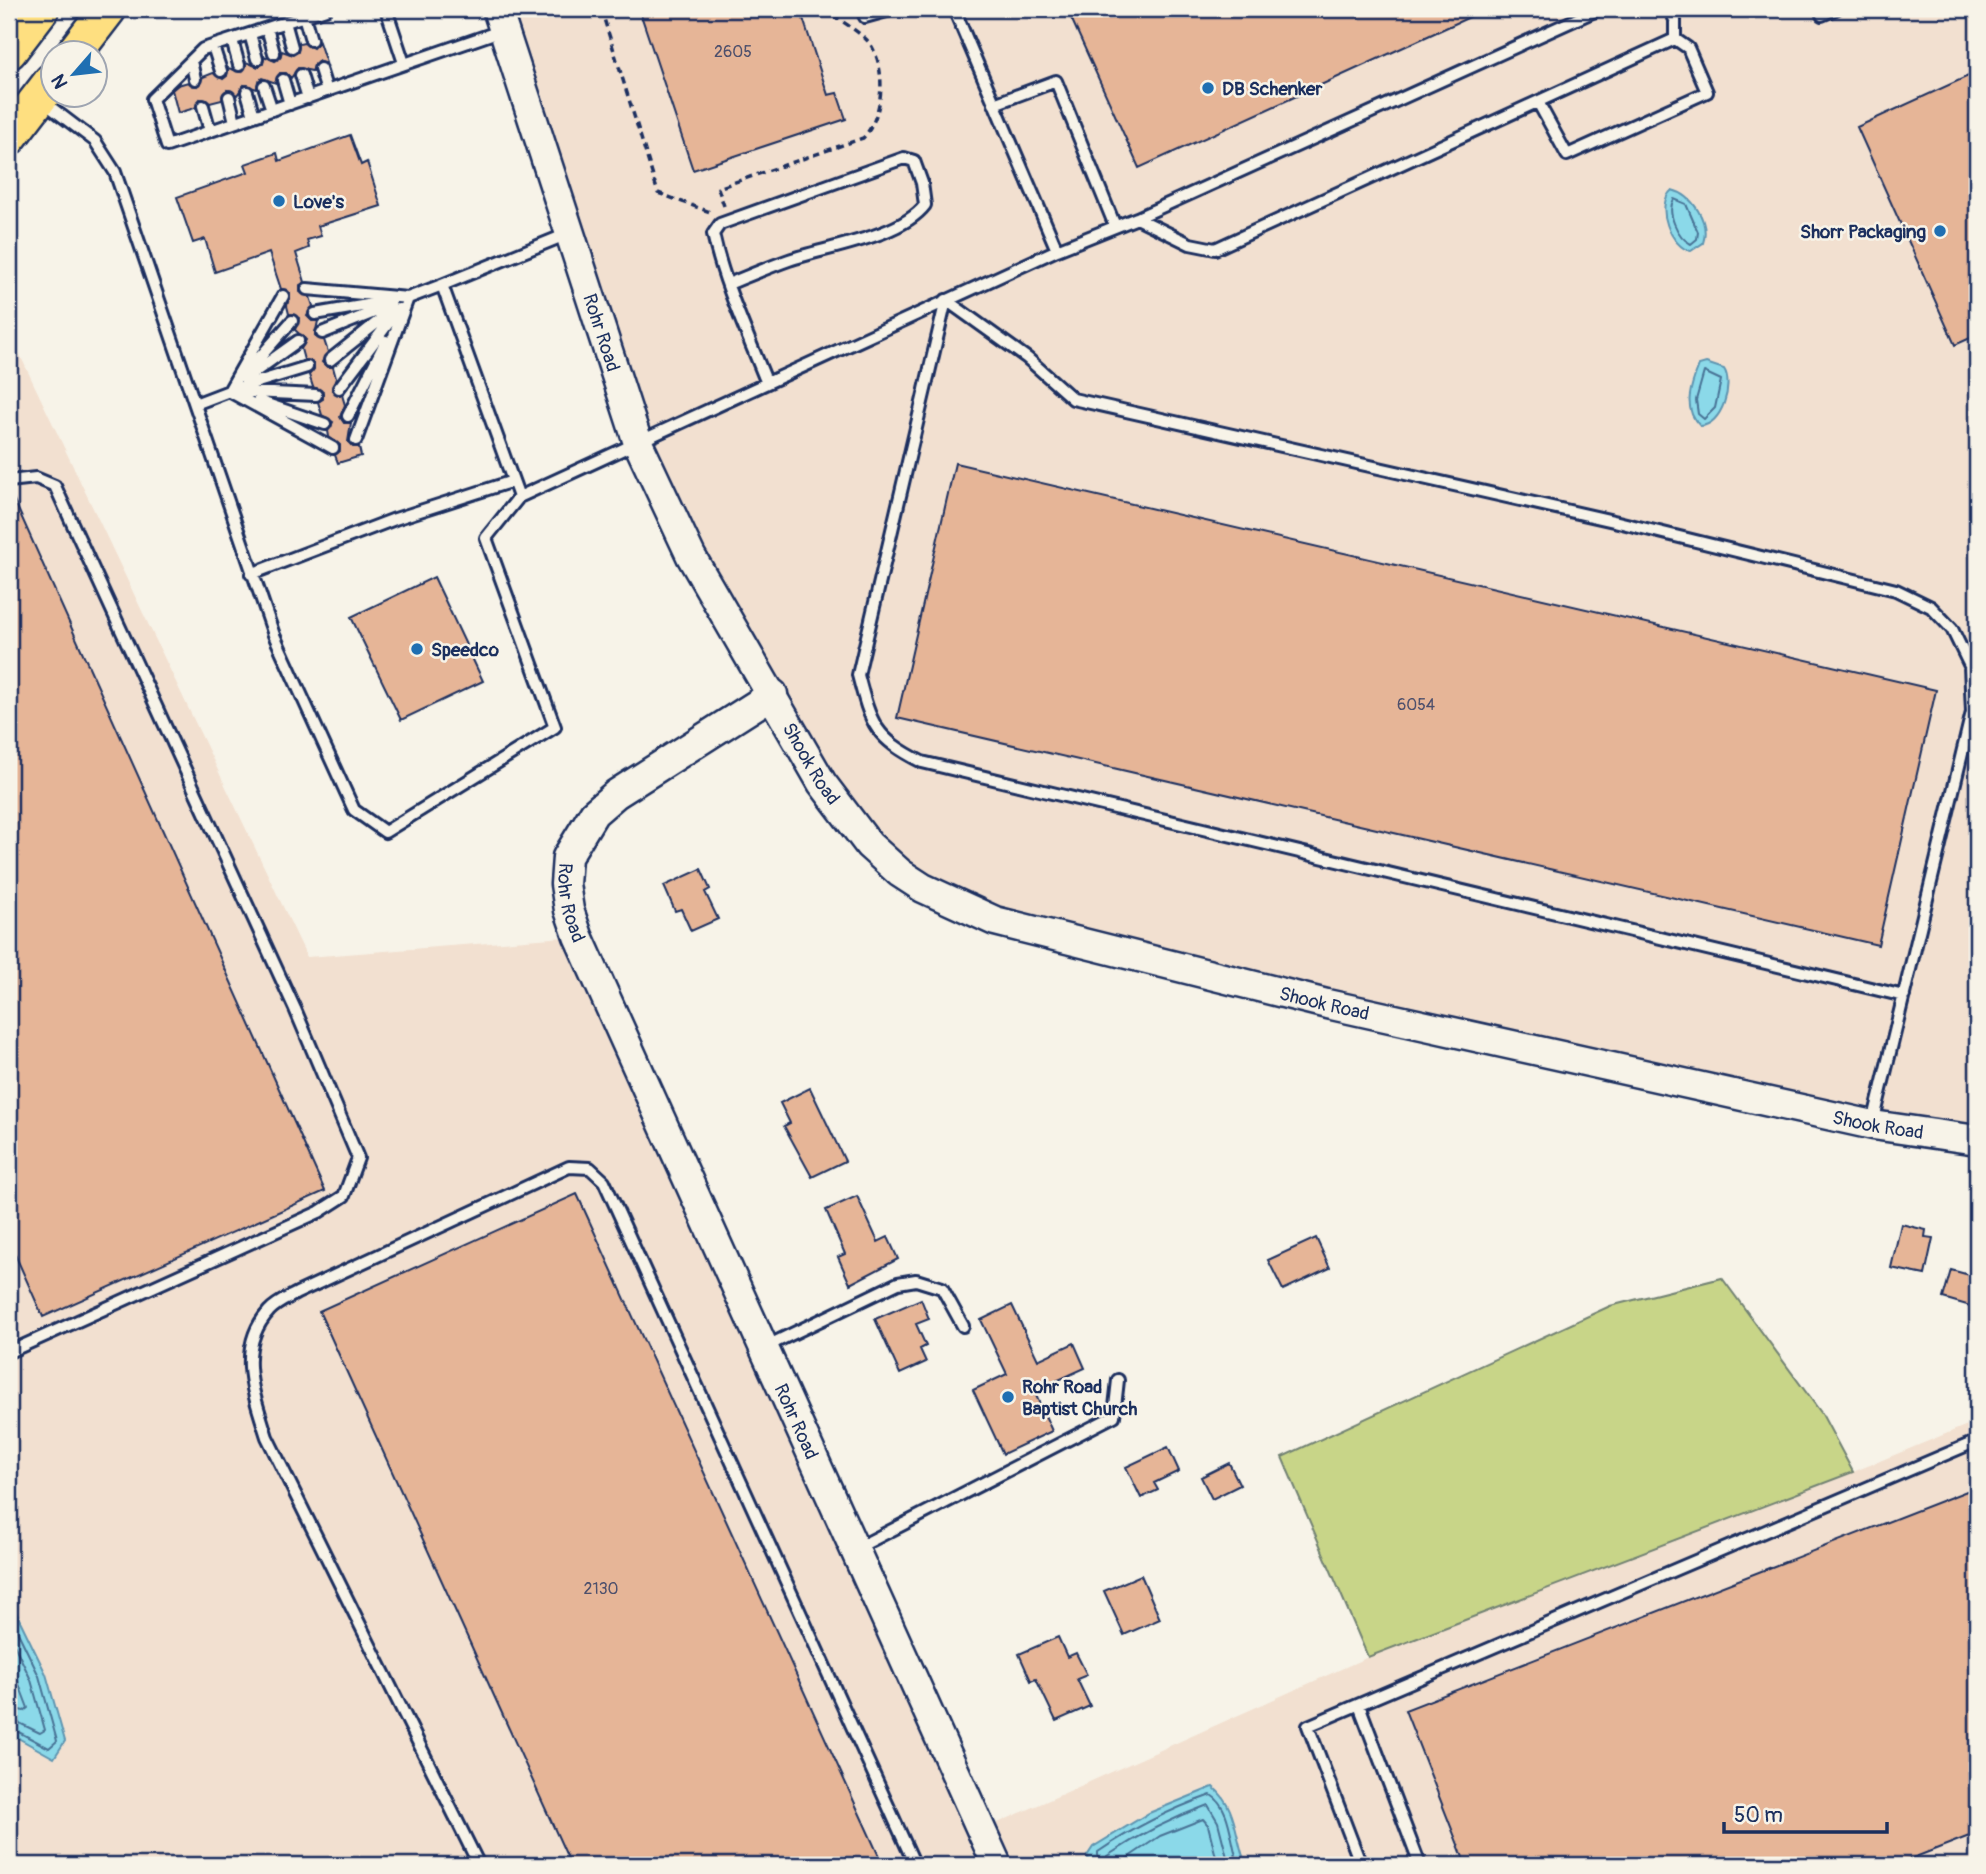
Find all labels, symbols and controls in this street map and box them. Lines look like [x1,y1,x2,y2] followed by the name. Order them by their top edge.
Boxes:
[38,38,108,108] north arrow
[714,42,752,62] house number: 2605
[46,70,73,93] text: N
[1222,77,1322,101] place label: DB Schenker
[1200,80,1216,96] marker: DB Schenker
[293,190,345,214] place label: Love's
[271,193,287,209] marker: Love's
[1800,220,1926,244] place label: Shorr Packaging
[1932,223,1948,239] marker: Shorr Packaging
[577,291,625,375] street label: Rohr Road
[431,638,500,662] place label: Speedco
[409,641,425,657] marker: Speedco
[1397,695,1435,715] house number: 6054
[777,718,845,810] street label: Shook Road
[552,862,590,946] street label: Rohr Road
[1277,982,1372,1026] street label: Shook Road
[1830,1105,1925,1145] street label: Shook Road
[1022,1375,1137,1421] place label: Rohr Road Baptist Church
[768,1380,823,1463] street label: Rohr Road
[1000,1389,1016,1405] marker: Rohr Road Baptist Church
[583,1579,619,1599] house number: 2130
[1724,1790,1886,1834] scale bar
[1734,1802,1783,1829] text: 50 m

